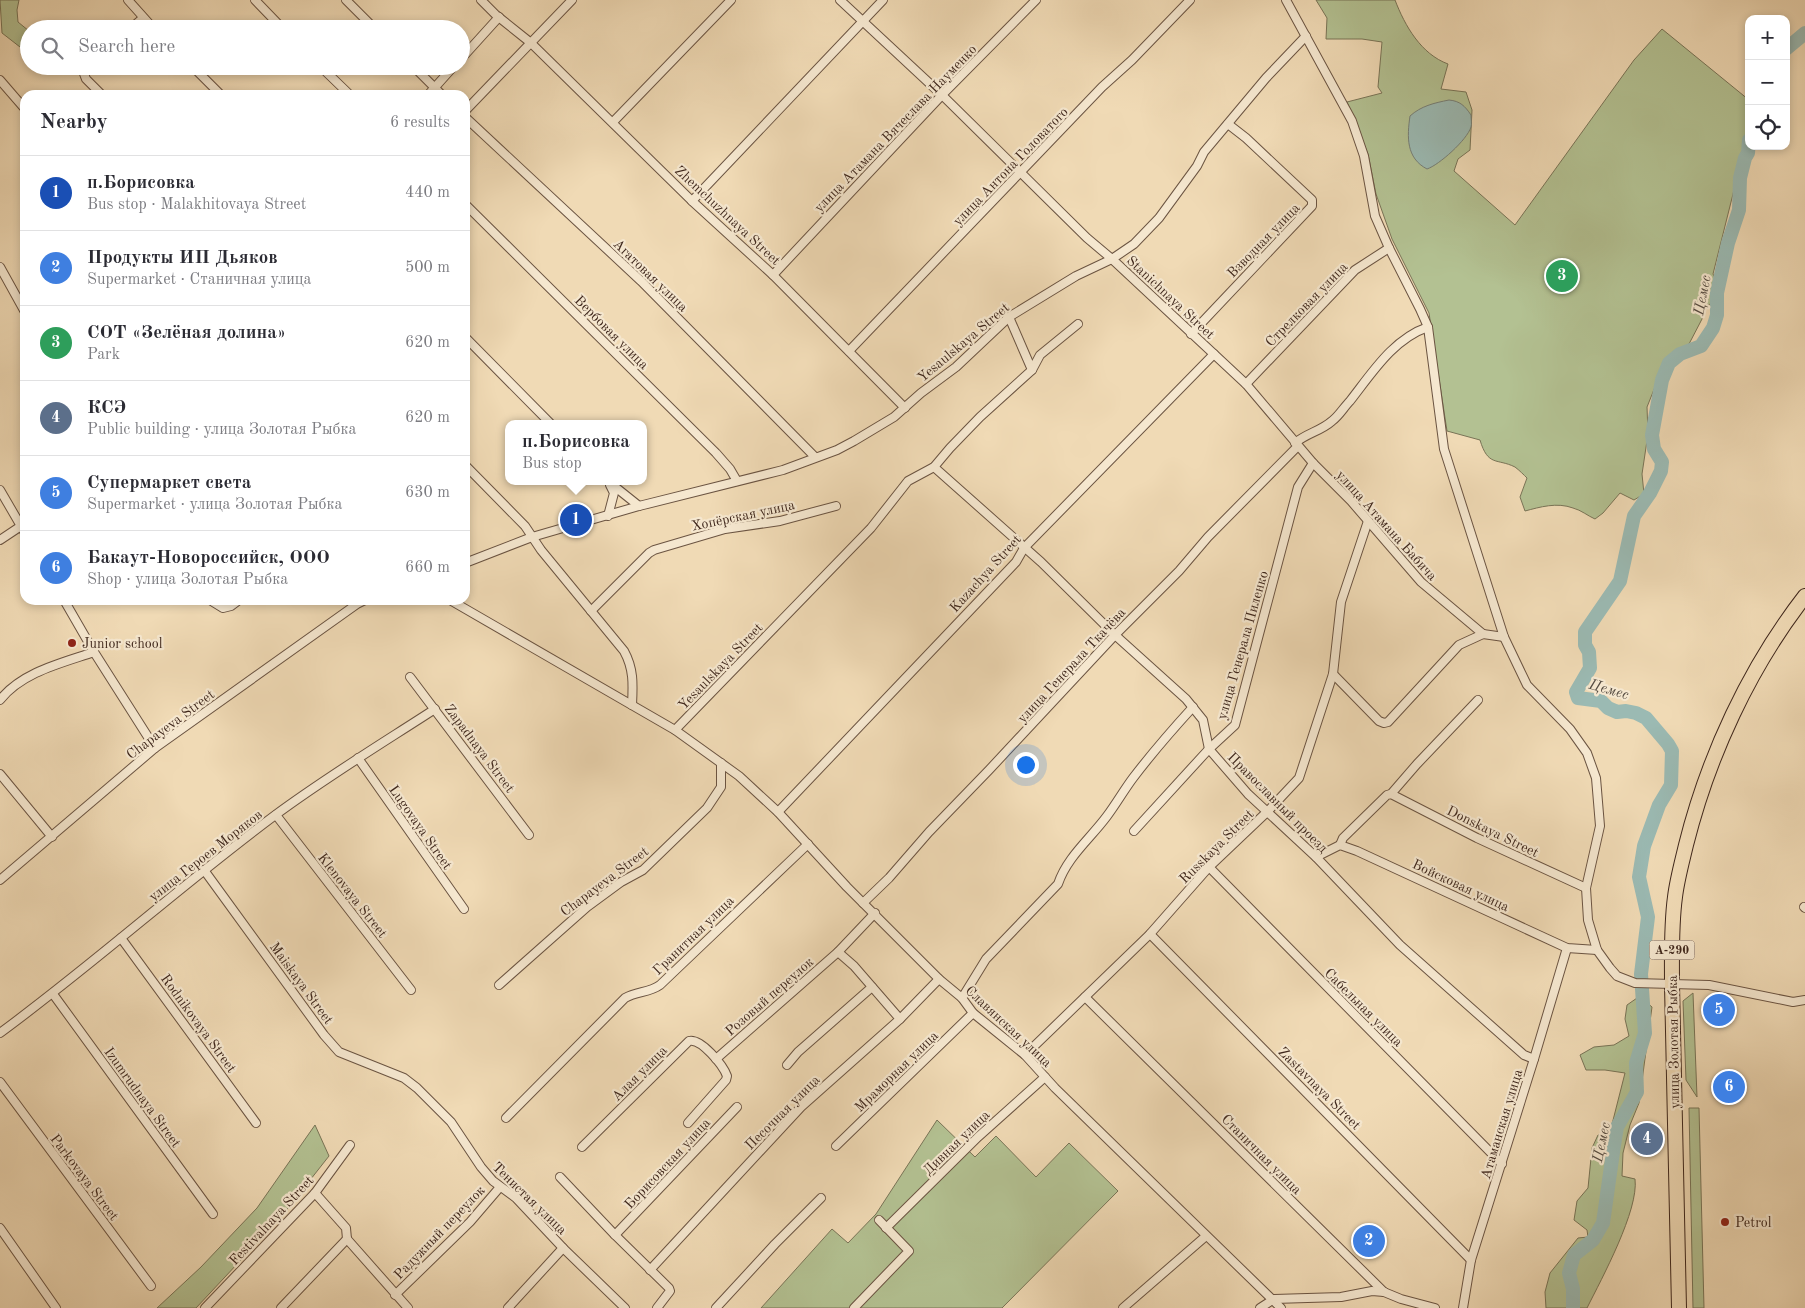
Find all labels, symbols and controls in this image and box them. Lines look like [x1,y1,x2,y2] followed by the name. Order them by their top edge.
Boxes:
[1745,15,1790,150] map controls
[1745,15,1790,60] button: +
[20,20,470,75] search box
[38,34,66,62] icon: search
[78,38,175,57] text: Search here
[812,42,980,215] street label: улица Атамана Вячеслава Науменко
[1745,60,1790,105] button: −
[951,105,1071,229] street label: улица Антона Головатого
[1745,105,1790,150] button: locate
[40,112,108,133] text: Nearby
[390,115,450,131] text: 6 results
[672,163,783,268] street label: Zhemchuzhnaya Street
[87,174,195,193] text: п.Борисовка
[51,185,61,201] text: 1
[405,185,450,201] text: 440 m
[87,197,306,213] text: Bus stop · Malakhitovaya Street
[1225,201,1303,281] street label: Взводная улица
[610,237,690,315] street label: Агатовая улица
[87,249,278,268] text: Продукты ИП Дьяков
[1124,253,1217,342] street label: Stanichnaya Street
[1546,257,1578,295] pin: 3
[51,260,61,276] text: 2
[405,260,450,276] text: 500 m
[1263,260,1350,350] street label: Стрелковая улица
[87,272,312,288] text: Supermarket · Станичная улица
[1692,274,1715,318] water label: Цемес
[572,293,651,372] street label: Вербовая улица
[915,300,1012,385] street label: Yesaulskaya Street
[87,324,286,343] text: СОТ «Зелёная долина»
[51,335,61,351] text: 3
[405,335,450,351] text: 620 m
[87,347,120,363] text: Park
[87,399,126,418] text: КСЭ
[51,410,61,426] text: 4
[405,410,450,426] text: 620 m
[505,420,647,485] popup
[87,422,356,438] text: Public building · улица Золотая Рыбка
[522,433,630,452] text: п.Борисовка
[522,456,582,472] text: Bus stop
[1333,468,1439,583] street label: улица Атамана Бабича
[87,474,251,493] text: Супермаркет света
[51,485,61,501] text: 5
[405,485,450,501] text: 630 m
[87,497,342,513] text: Supermarket · улица Золотая Рыбка
[690,498,796,534] street label: Хопёрская улица
[560,501,592,539] pin: 1
[947,532,1024,615] street label: Kazachya Street
[87,549,330,568] text: Бакаут-Новороссийск, ООО
[51,560,61,576] text: 6
[405,560,450,576] text: 660 m
[1215,569,1271,721] street label: улица Генерала Пиленко
[87,572,288,588] text: Shop · улица Золотая Рыбка
[1015,605,1129,726] street label: улица Генерала Ткачёва
[676,620,766,713] street label: Yesaulskaya Street
[66,637,78,649] marker: Junior school
[82,637,163,651] place label: Junior school
[1586,677,1630,703] water label: Цемес
[124,687,217,762] street label: Chapayeva Street
[442,702,517,795] street label: Zapadnaya Street
[1225,750,1330,856] street label: Православный проезд
[1013,752,1039,778] your location
[386,783,454,872] street label: Lugovaya Street
[1444,804,1541,860] street label: Donskaya Street
[146,807,265,904] street label: улица Героев Моряков
[1177,807,1257,886] street label: Russkaya Street
[558,844,651,919] street label: Chapayeva Street
[315,851,390,941] street label: Klenovaya Street
[1410,857,1511,914] street label: Войсковая улица
[650,894,737,978] street label: Гранитная улица
[267,940,336,1027] street label: Maiskaya Street
[1650,940,1694,960] road number: А-290
[723,955,816,1039] street label: Розовый переулок
[1322,966,1405,1050] street label: Сабельная улица
[158,972,239,1075] street label: Rodnikovaya Street
[1666,975,1682,1109] street label: улица Золотая Рыбка
[963,983,1054,1070] street label: Славянская улица
[1703,991,1735,1029] pin: 5
[852,1029,941,1115] street label: Мраморная улица
[609,1043,670,1104] street label: Алая улица
[101,1045,183,1150] street label: Izumrudnaya Street
[1275,1045,1363,1133] street label: Zastavnaya Street
[1479,1068,1525,1181] street label: Атаманская улица
[1713,1068,1745,1106] pin: 6
[743,1073,823,1153] street label: Песочная улица
[921,1108,993,1178] street label: Дивная улица
[1219,1112,1304,1197] street label: Станичная улица
[622,1116,713,1212] street label: Борисовская улица
[1631,1120,1663,1158] pin: 4
[1591,1121,1614,1165] water label: Цемес
[47,1132,121,1223] street label: Parkovaya Street
[489,1160,569,1238] street label: Тенистая улица
[227,1173,317,1268] street label: Festivalnaya Street
[392,1183,488,1282] street label: Радужный переулок
[1719,1216,1731,1228] marker: Petrol
[1735,1216,1772,1230] place label: Petrol
[1353,1222,1385,1260] pin: 2

